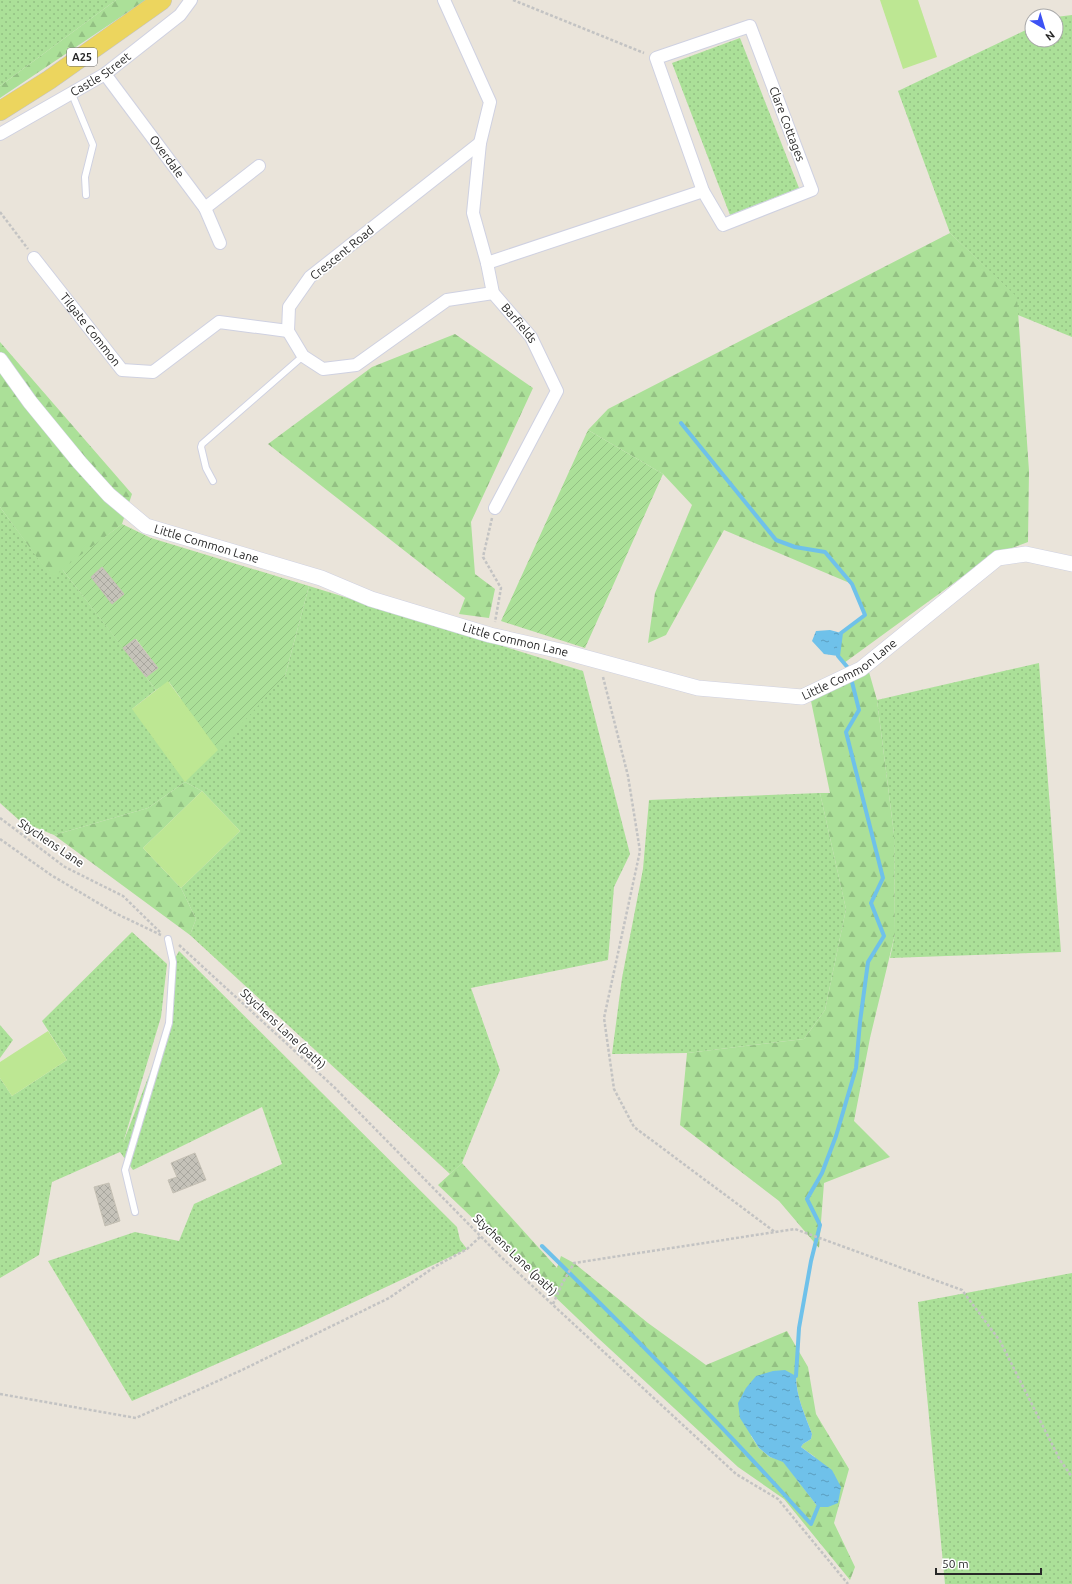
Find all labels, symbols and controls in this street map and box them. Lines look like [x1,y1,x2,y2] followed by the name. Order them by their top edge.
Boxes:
[1024,8,1064,48] north arrow
[1043,29,1057,43] text: N
[67,48,97,66] road number: A25
[68,49,133,98] street label: Castle Street
[767,84,808,163] street label: Clare Cottages
[147,133,187,180] street label: Overdale
[307,223,376,282] street label: Crescent Road
[58,290,123,368] street label: Tilgate Common
[499,301,540,345] street label: Barfields
[153,522,260,565] street label: Little Common Lane
[461,620,570,659] street label: Little Common Lane
[800,636,899,702] street label: Little Common Lane
[16,816,87,869] street label: Stychens Lane
[238,986,328,1072] street label: Stychens Lane (path)
[470,1211,560,1299] street label: Stychens Lane (path)
[936,1550,1041,1576] scale bar
[942,1557,969,1570] text: 50 m

